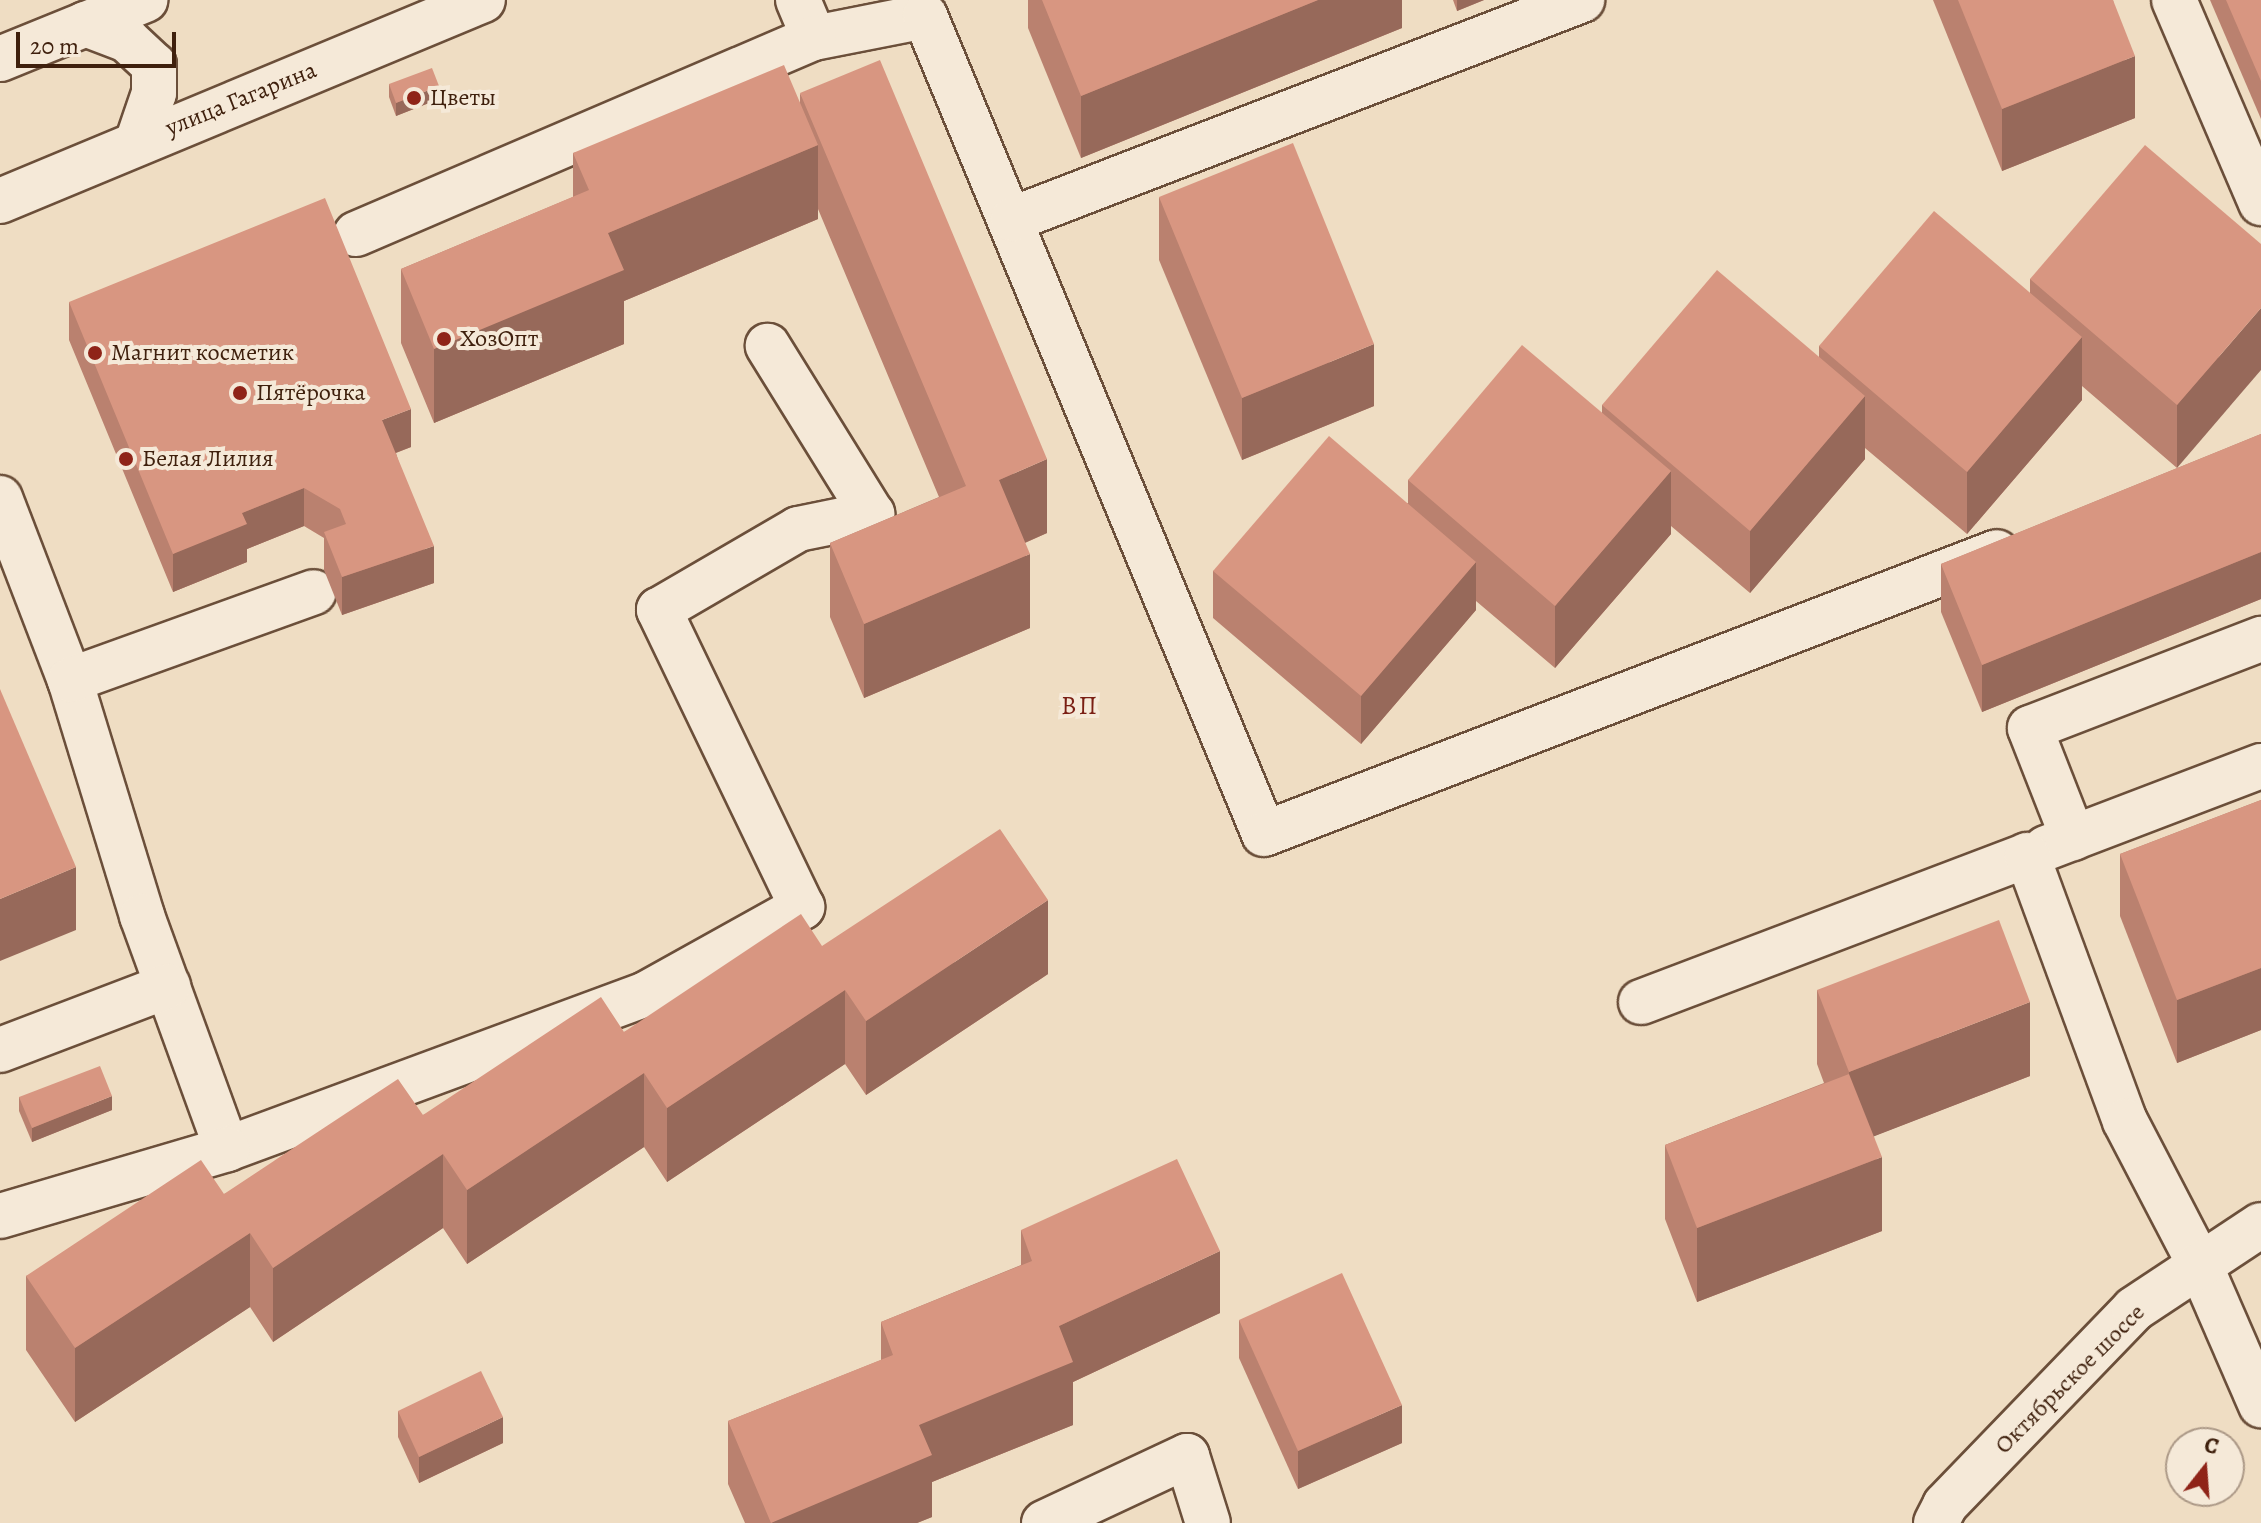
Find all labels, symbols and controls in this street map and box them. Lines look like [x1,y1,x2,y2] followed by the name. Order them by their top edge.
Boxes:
[20,16,180,66] scale bar
[30,30,79,62] text: 20 m
[161,56,321,142] street label: улица Гагарина
[430,84,496,112] place label: Цветы
[405,89,423,107] marker: Цветы
[460,325,538,353] place label: ХозОпт
[435,330,453,348] marker: ХозОпт
[111,339,294,367] place label: Магнит косметик
[86,344,104,362] marker: Магнит косметик
[256,379,366,407] place label: Пятёрочка
[231,384,249,402] marker: Пятёрочка
[142,445,274,473] place label: Белая Лилия
[117,450,135,468] marker: Белая Лилия
[1061,690,1099,722] district label: ВП
[1989,1298,2151,1460] street label: Октябрьское шоссе
[2165,1427,2245,1507] north arrow
[2201,1430,2222,1462] text: С

